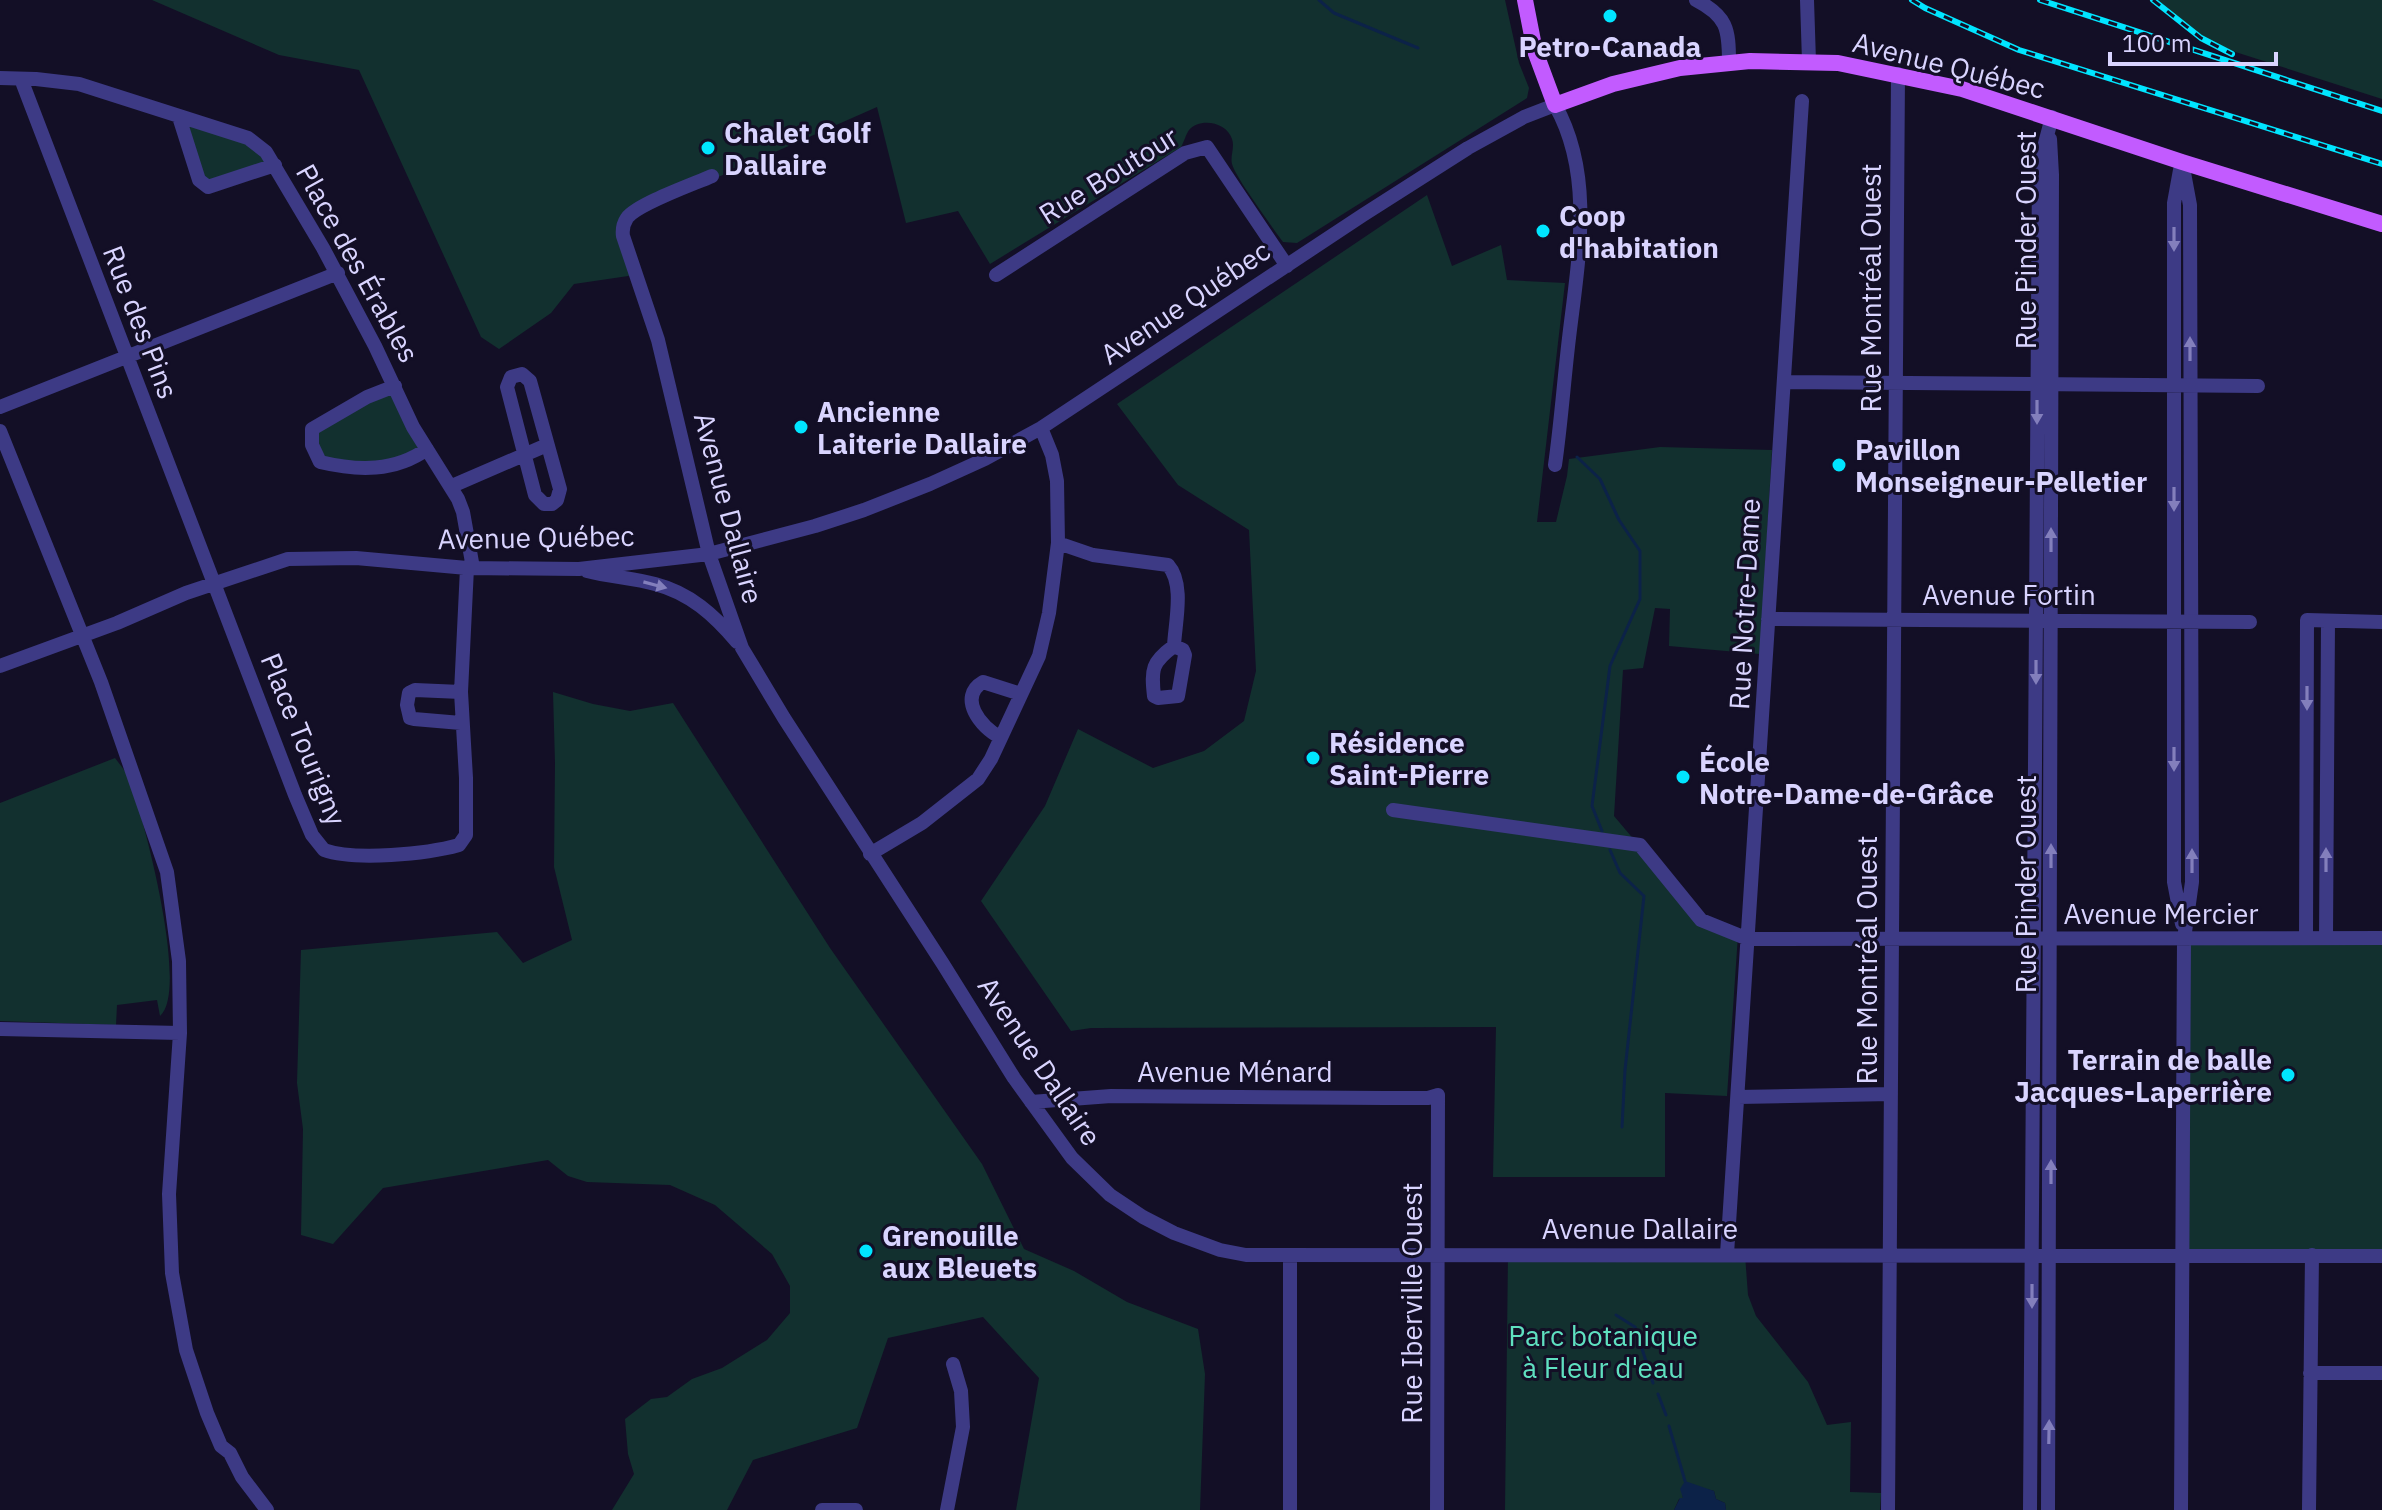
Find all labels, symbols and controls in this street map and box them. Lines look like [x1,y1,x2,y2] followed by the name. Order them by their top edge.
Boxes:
[1601,7,1619,25] marker: Petro-Canada
[2110,16,2276,66] scale bar
[1849,23,2049,107] street label: Avenue Québec
[2122,27,2192,59] text: 100 m
[1519,28,1702,65] place label: Petro-Canada
[724,114,871,183] place label: Chalet Golf Dallaire
[1032,118,1184,232] street label: Rue Boutour
[2007,131,2044,349] street label: Rue Pinder Ouest
[699,139,717,157] marker: Chalet Golf Dallaire
[288,157,428,369] street label: Place des Érables
[1852,163,1889,413] street label: Rue Montréal Ouest
[1559,197,1719,266] place label: Coop d'habitation
[1534,222,1552,240] marker: Coop d'habitation
[2168,227,2180,252] one-way arrow
[1093,232,1277,372] street label: Avenue Québec
[95,240,187,404] street label: Rue des Pins
[2184,336,2196,361] one-way arrow
[817,393,1027,462] place label: Ancienne Laiterie Dallaire
[2031,400,2043,425] one-way arrow
[686,408,772,608] street label: Avenue Dallaire
[792,418,810,436] marker: Ancienne Laiterie Dallaire
[1855,431,2147,500] place label: Pavillon Monseigneur-Pelletier
[1830,456,1848,474] marker: Pavillon Monseigneur-Pelletier
[2168,487,2180,512] one-way arrow
[1720,497,1768,711] street label: Rue Notre-Dame
[437,517,635,557] street label: Avenue Québec
[2045,527,2057,552] one-way arrow
[1922,576,2096,613] street label: Avenue Fortin
[642,580,667,592] one-way arrow
[253,647,355,831] street label: Place Tourigny
[2029,660,2042,685] one-way arrow
[2301,686,2313,711] one-way arrow
[1329,724,1489,793] place label: Résidence Saint-Pierre
[1699,743,1994,812] place label: École Notre-Dame-de-Grâce
[2168,747,2180,772] one-way arrow
[1304,749,1322,767] marker: Résidence Saint-Pierre
[1674,768,1692,786] marker: École Notre-Dame-de-Grâce
[2007,775,2044,993] street label: Rue Pinder Ouest
[1848,835,1885,1085] street label: Rue Montréal Ouest
[2045,843,2057,868] one-way arrow
[2320,847,2332,872] one-way arrow
[2186,848,2198,873] one-way arrow
[2063,895,2259,932] street label: Avenue Mercier
[970,969,1110,1153] street label: Avenue Dallaire
[2014,1041,2272,1110] place label: Terrain de balle Jacques-Laperrière
[1137,1053,1333,1090] street label: Avenue Ménard
[2279,1066,2297,1084] marker: Terrain de balle Jacques-Laperrière
[2045,1159,2057,1184] one-way arrow
[1393,1182,1430,1424] street label: Rue Iberville Ouest
[1542,1210,1738,1247] street label: Avenue Dallaire
[882,1217,1037,1286] place label: Grenouille aux Bleuets
[857,1242,875,1260] marker: Grenouille aux Bleuets
[2025,1284,2038,1309] one-way arrow
[1508,1317,1698,1386] park label: Parc botanique à Fleur d'eau
[2043,1419,2055,1444] one-way arrow

